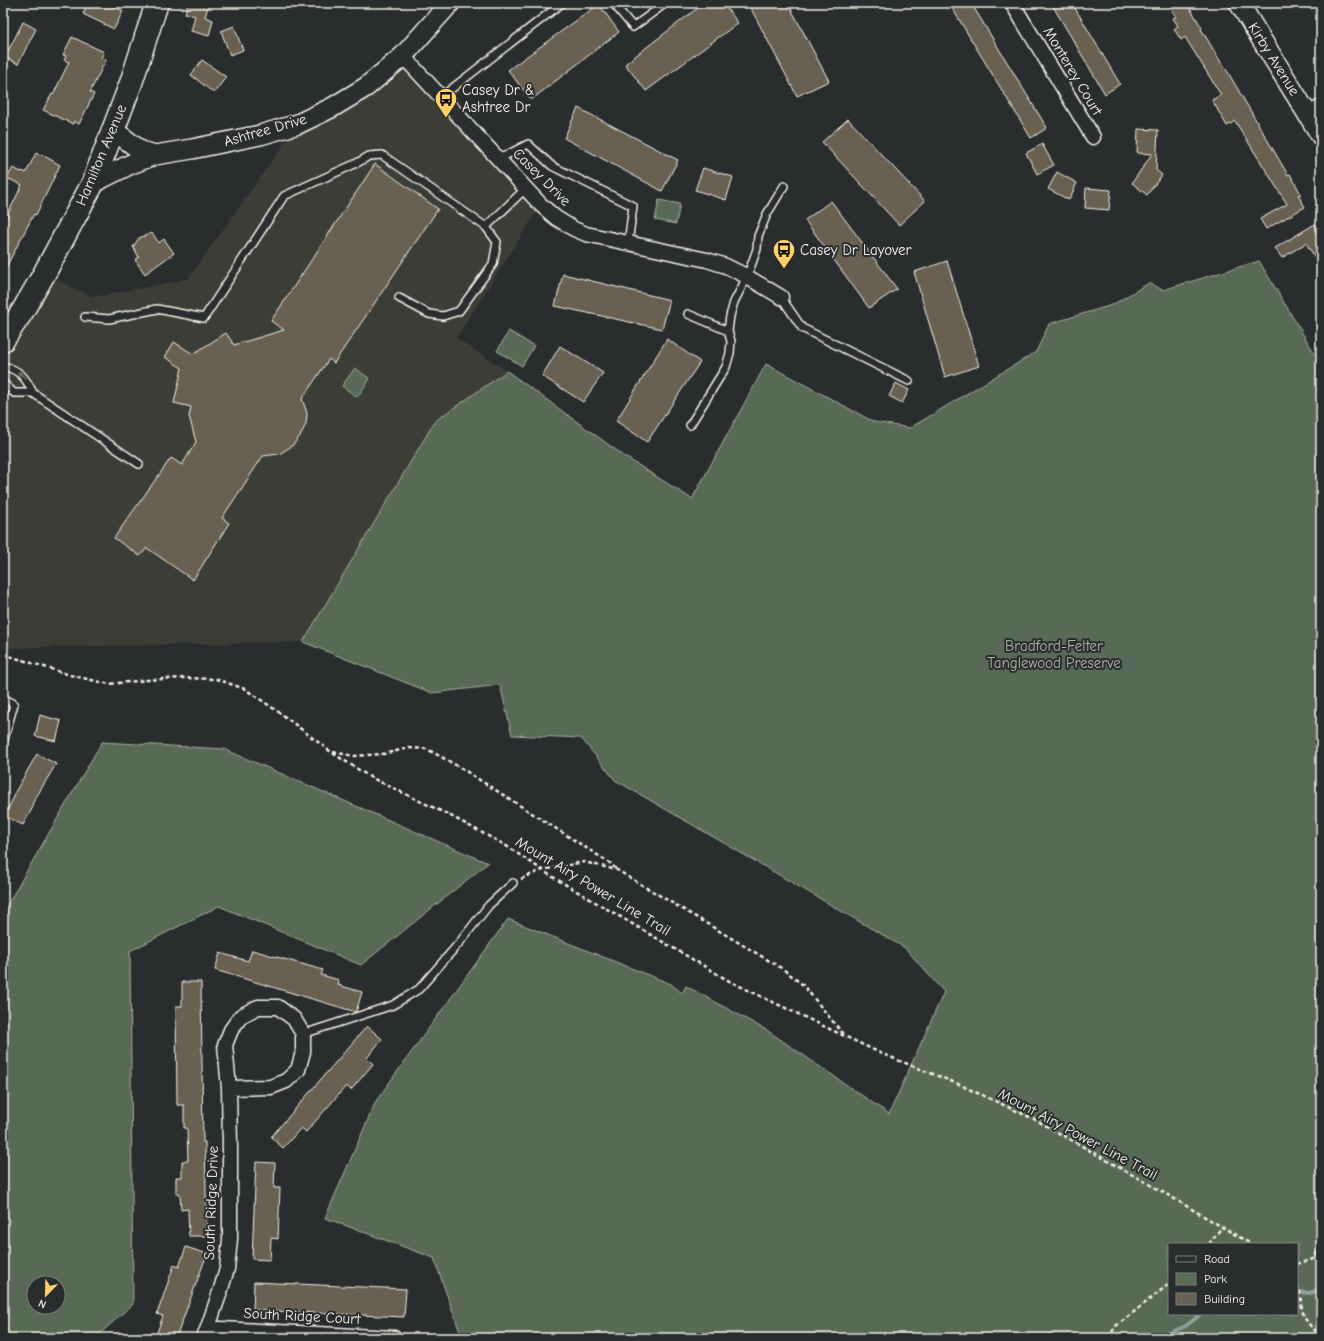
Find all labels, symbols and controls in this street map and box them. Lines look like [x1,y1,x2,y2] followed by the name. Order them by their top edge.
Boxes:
[1244,19,1304,99] street label: Kirby Avenue
[1039,23,1107,119] street label: Monterey Court
[462,81,534,116] place label: Casey Dr & Ashtree Dr
[433,86,459,119] bus stop icon: Casey Dr & Ashtree Dr
[72,101,131,208] street label: Hamilton Avenue
[222,109,309,150] street label: Ashtree Drive
[509,144,575,210] street label: Casey Drive
[771,237,797,270] bus stop icon: Casey Dr Layover
[800,241,911,259] place label: Casey Dr Layover
[16,371,27,380] one-way arrow
[987,637,1121,672] park label: Bradford-Felter Tanglewood Preserve
[512,832,674,940] street label: Mount Airy Power Line Trail
[995,1084,1161,1184] street label: Mount Airy Power Line Trail
[200,1145,222,1260] street label: South Ridge Drive
[1168,1243,1298,1315] legend
[1204,1252,1230,1266] text: Road
[1204,1272,1227,1286] text: Park
[26,1275,66,1315] north arrow
[1204,1292,1245,1306] text: Building
[36,1296,48,1311] text: N
[243,1304,362,1328] street label: South Ridge Court

